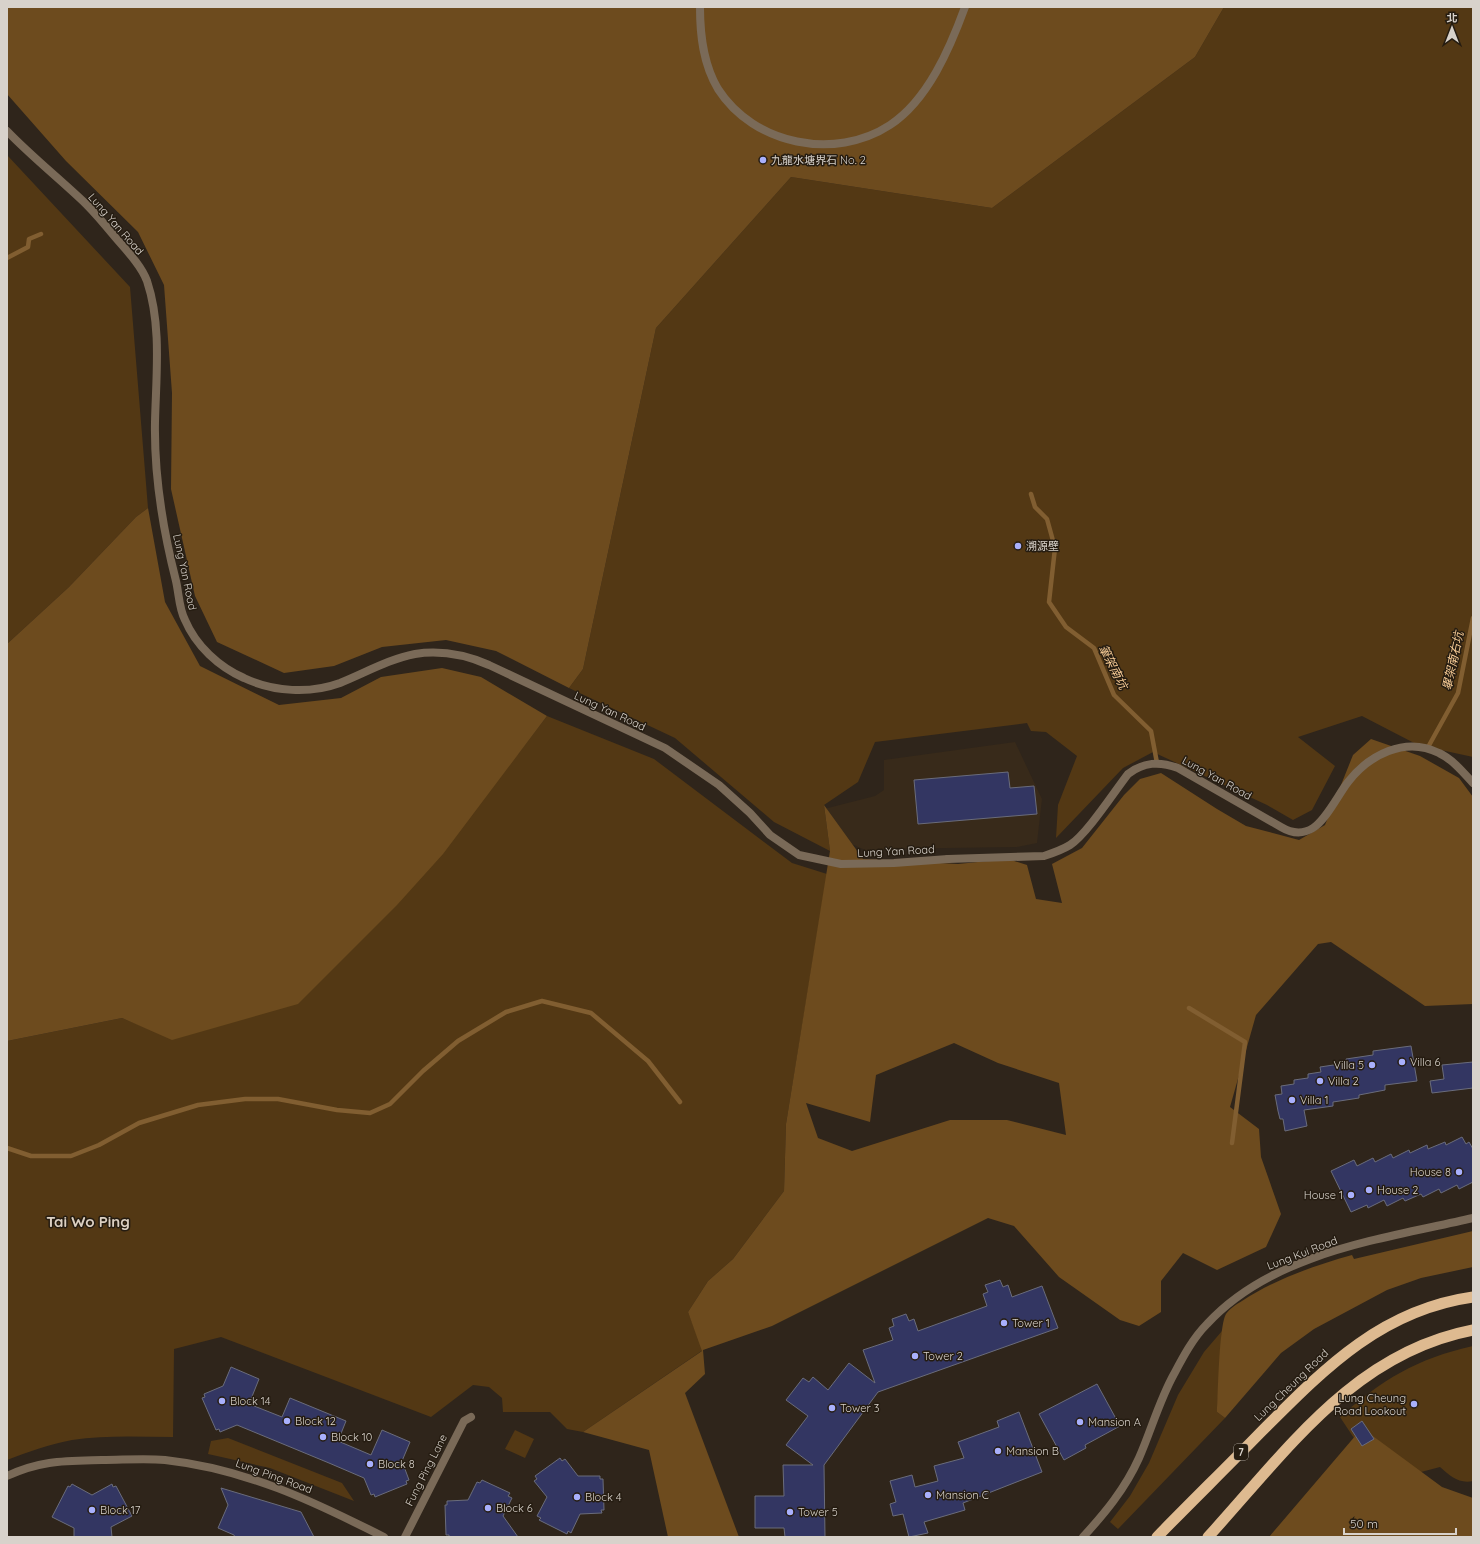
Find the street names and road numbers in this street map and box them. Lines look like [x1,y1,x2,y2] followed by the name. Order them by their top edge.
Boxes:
[85,190,147,258] street label: Lung Yan Road
[170,533,200,611] street label: Lung Yan Road
[572,688,648,734] street label: Lung Yan Road
[1180,753,1254,803] street label: Lung Yan Road
[857,842,935,860] street label: Lung Yan Road
[1265,1233,1339,1273] street label: Lung Kui Road
[1251,1346,1331,1424] street label: Lung Cheung Road
[402,1432,450,1508] street label: Fung Ping Lane
[1234,1444,1248,1460] road number: 7
[234,1456,314,1496] street label: Lung Ping Road

